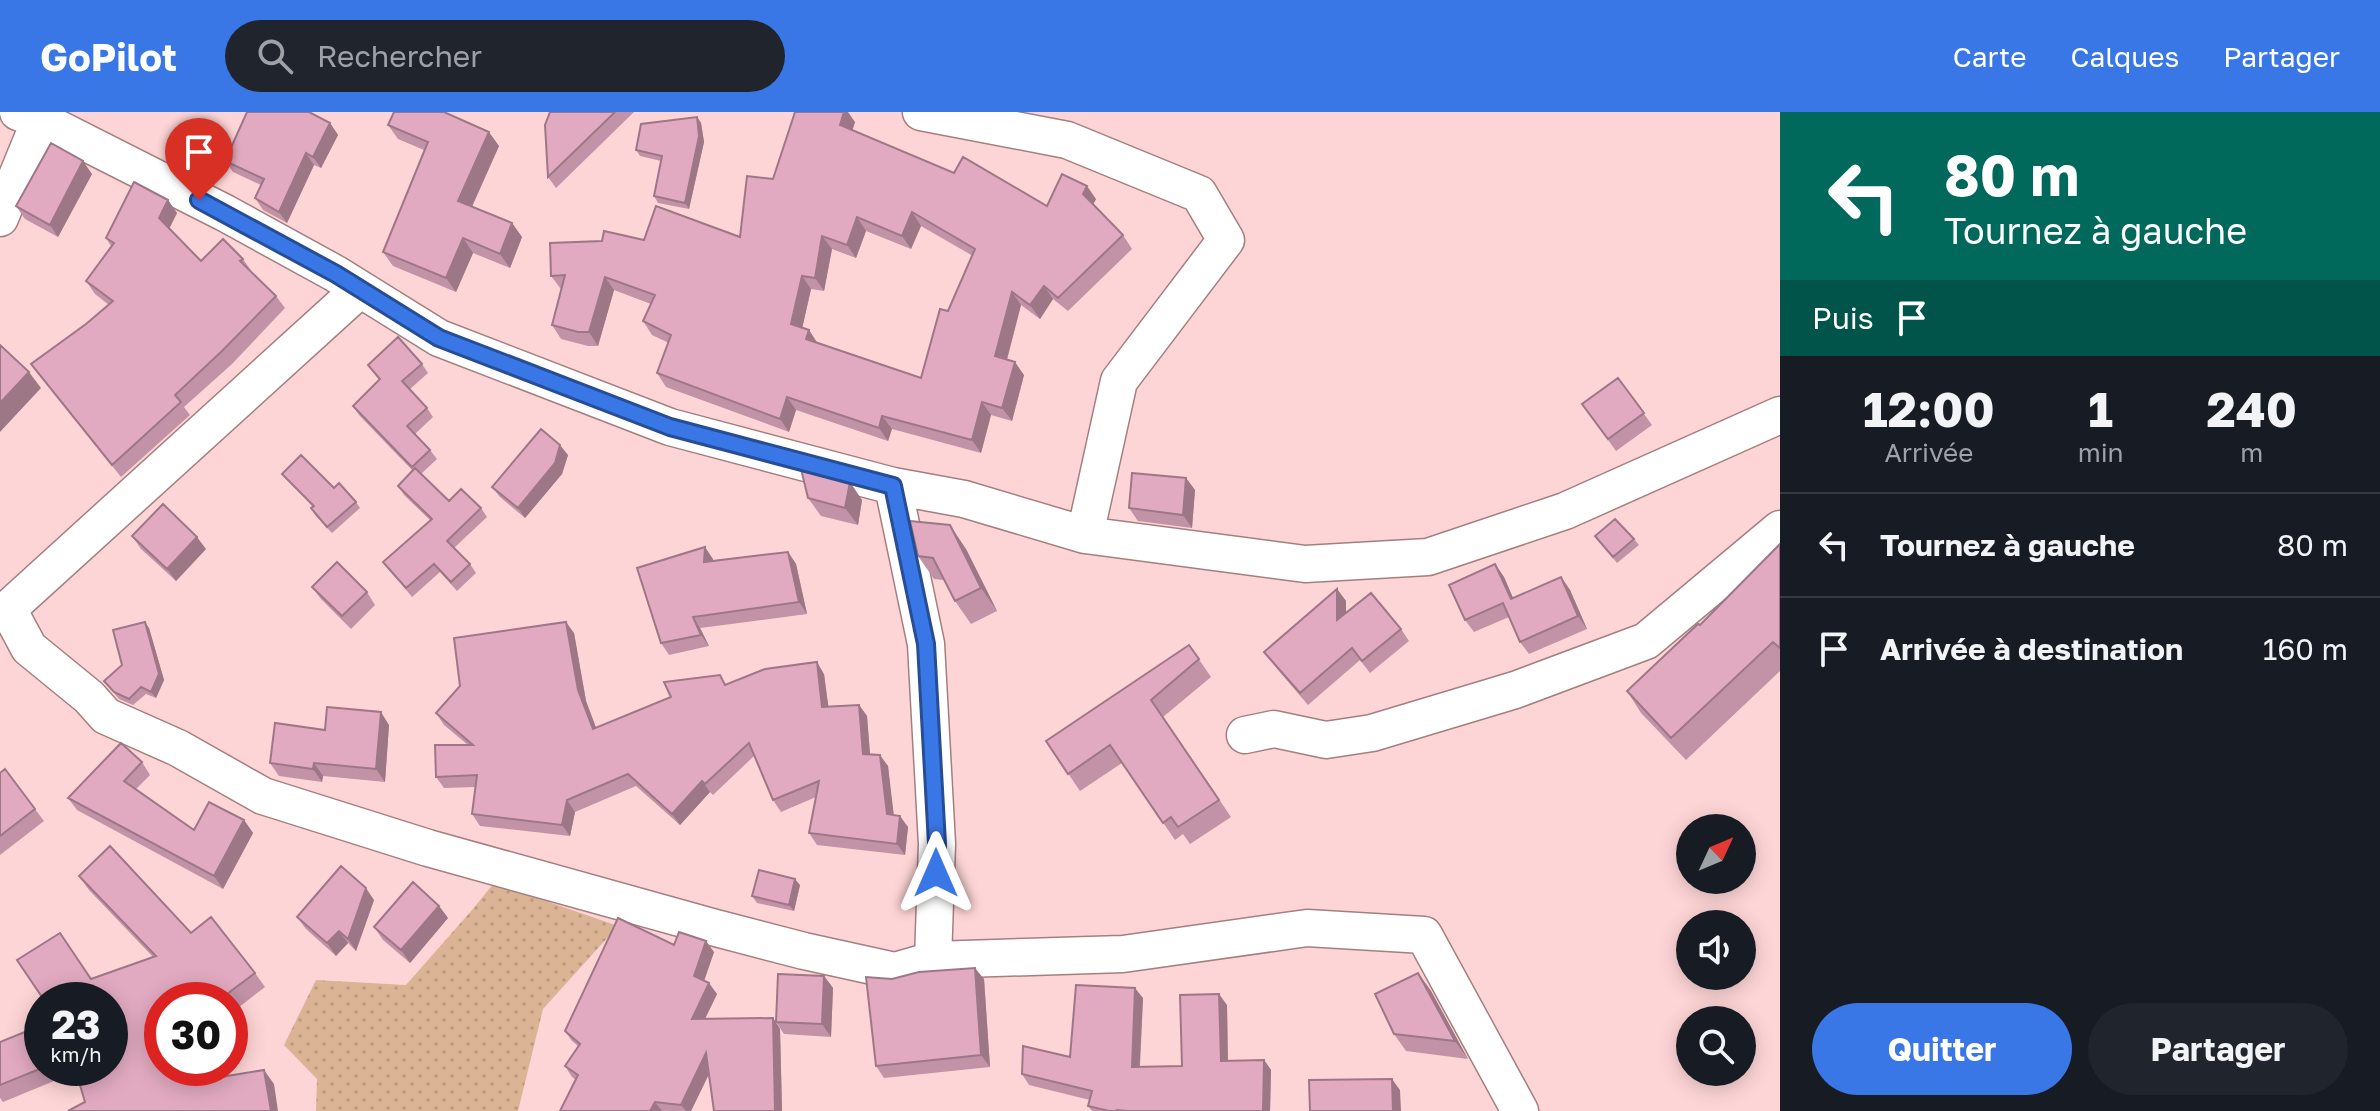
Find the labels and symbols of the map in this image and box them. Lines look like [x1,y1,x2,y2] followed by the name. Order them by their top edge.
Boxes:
[165,118,233,200] pin
[1676,814,1756,894] north arrow
[894,831,978,915] position arrow
[144,982,248,1086] speed limit sign: 30

